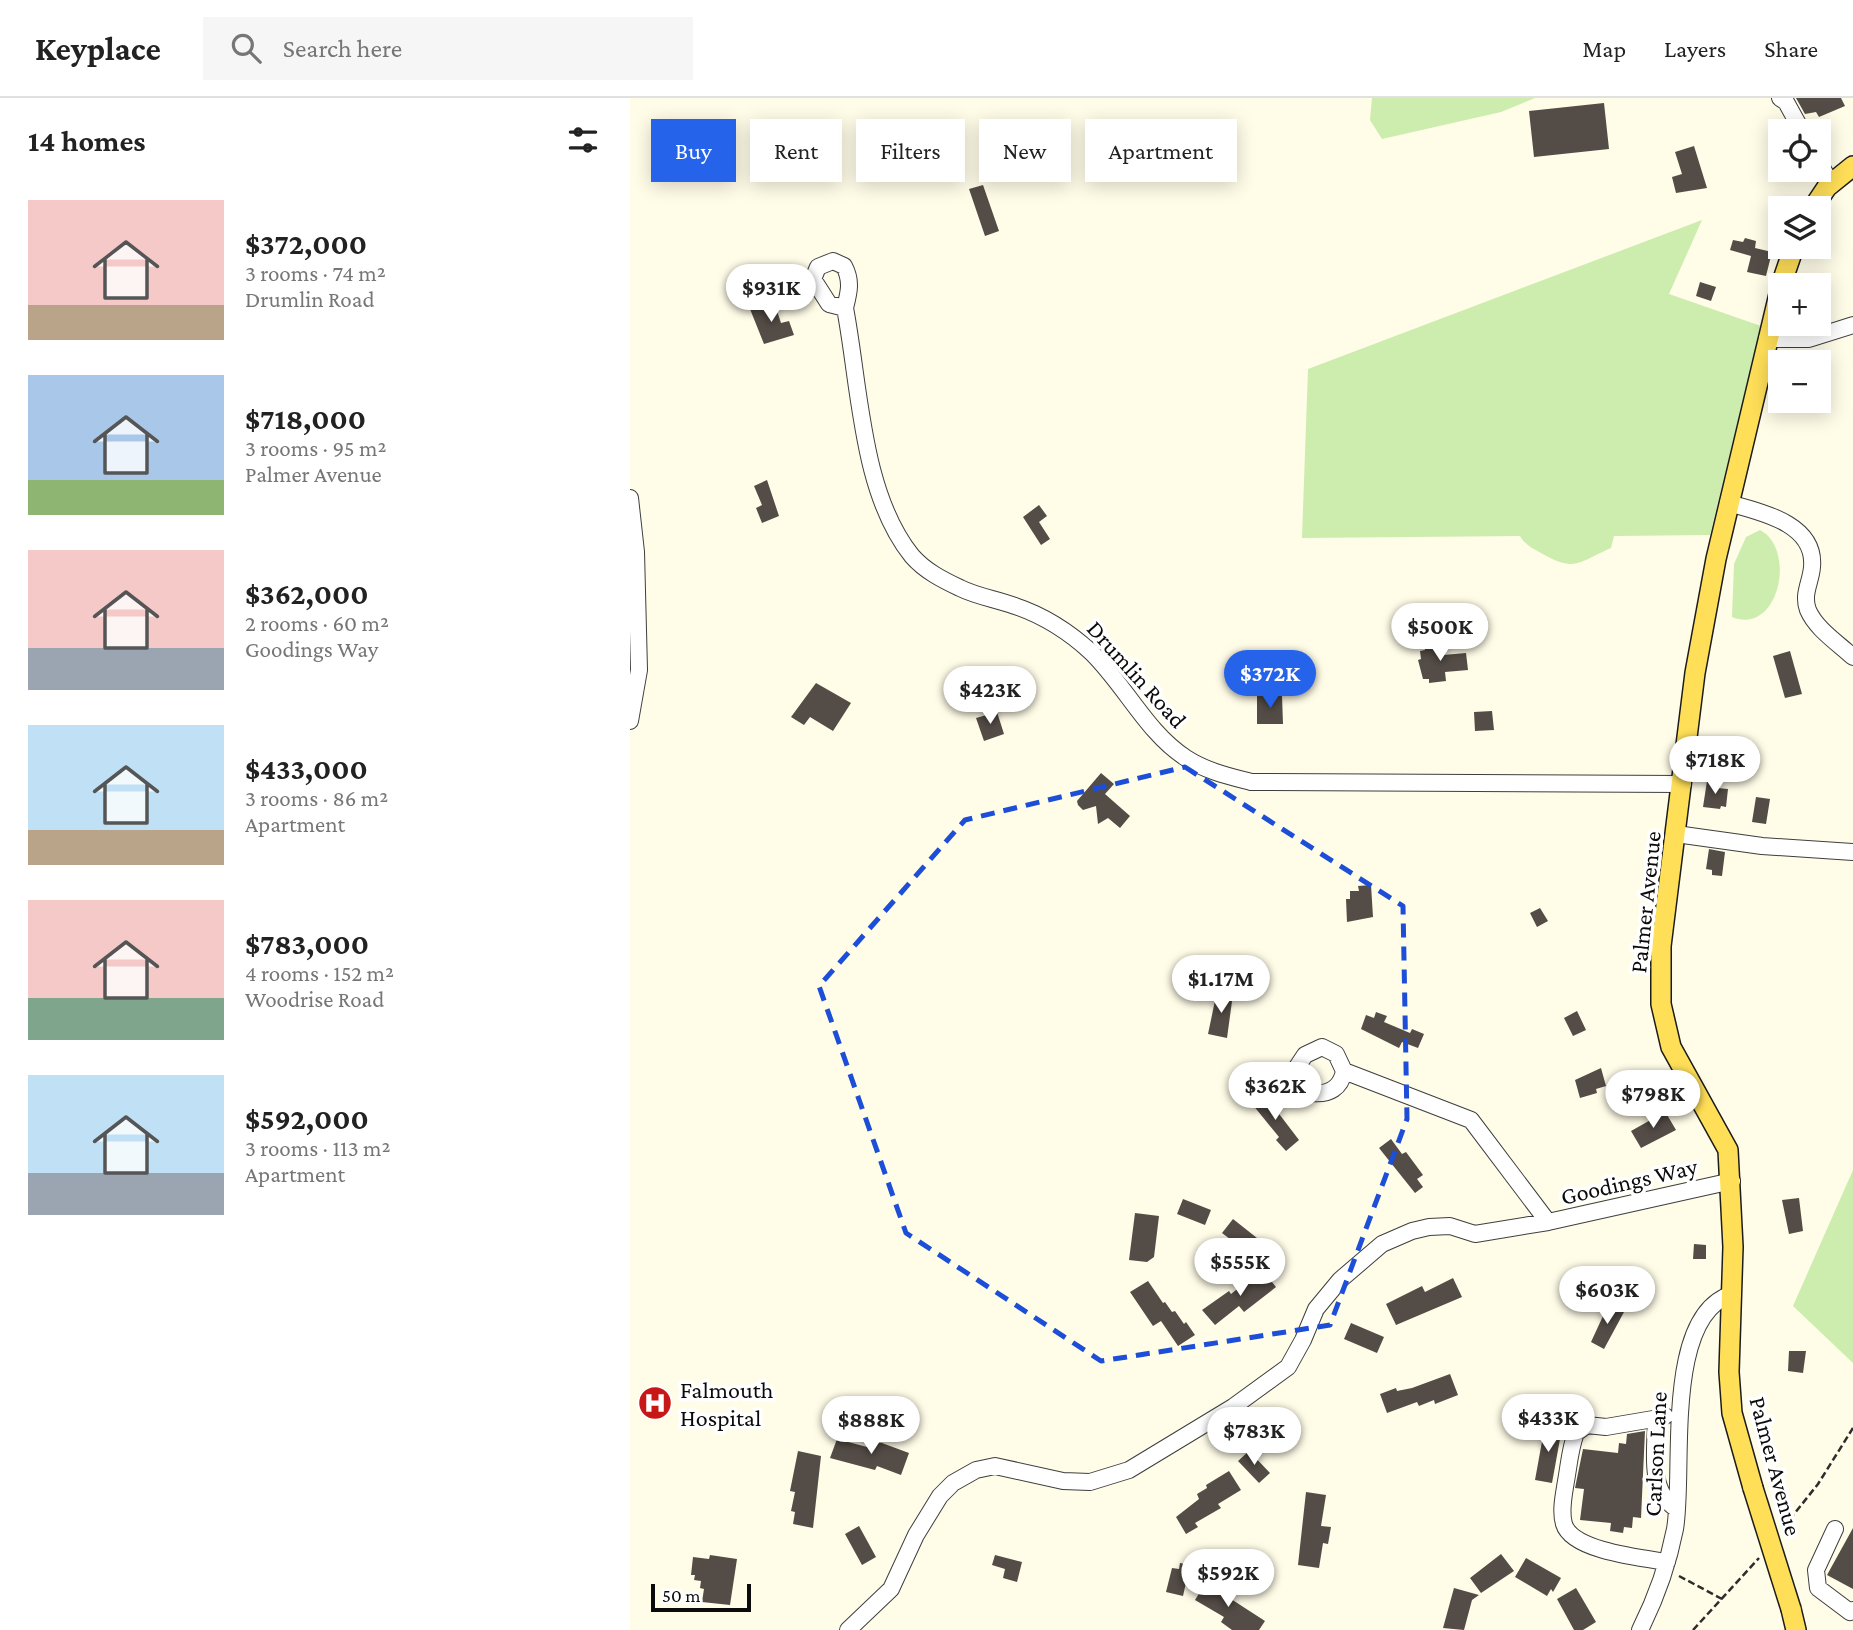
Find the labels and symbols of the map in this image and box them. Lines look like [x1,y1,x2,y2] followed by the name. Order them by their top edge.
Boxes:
[722,264,820,324] pin: $931K
[1391,603,1489,663] pin: $500K
[1082,615,1192,734] street label: Drumlin Road
[1221,650,1319,710] pin: $372K
[941,666,1039,726] pin: $423K
[1666,736,1764,796] pin: $718K
[1624,830,1666,974] street label: Palmer Avenue
[1164,956,1278,1015] pin: $1.17M
[1226,1062,1324,1122] pin: $362K
[1604,1070,1702,1130] pin: $798K
[1558,1152,1701,1210] street label: Goodings Way
[1191,1238,1289,1298] pin: $555K
[1558,1266,1656,1326] pin: $603K
[680,1376,774,1431] place label: Falmouth Hospital
[636,1384,674,1422] hospital icon: Falmouth Hospital
[1638,1391,1672,1517] street label: Carlson Lane
[1499,1394,1597,1454] pin: $433K
[1744,1394,1808,1538] street label: Palmer Avenue
[822,1396,920,1456] pin: $888K
[1205,1408,1303,1467] pin: $783K
[1179,1550,1277,1609] pin: $592K
[651,1581,751,1613] scale bar

